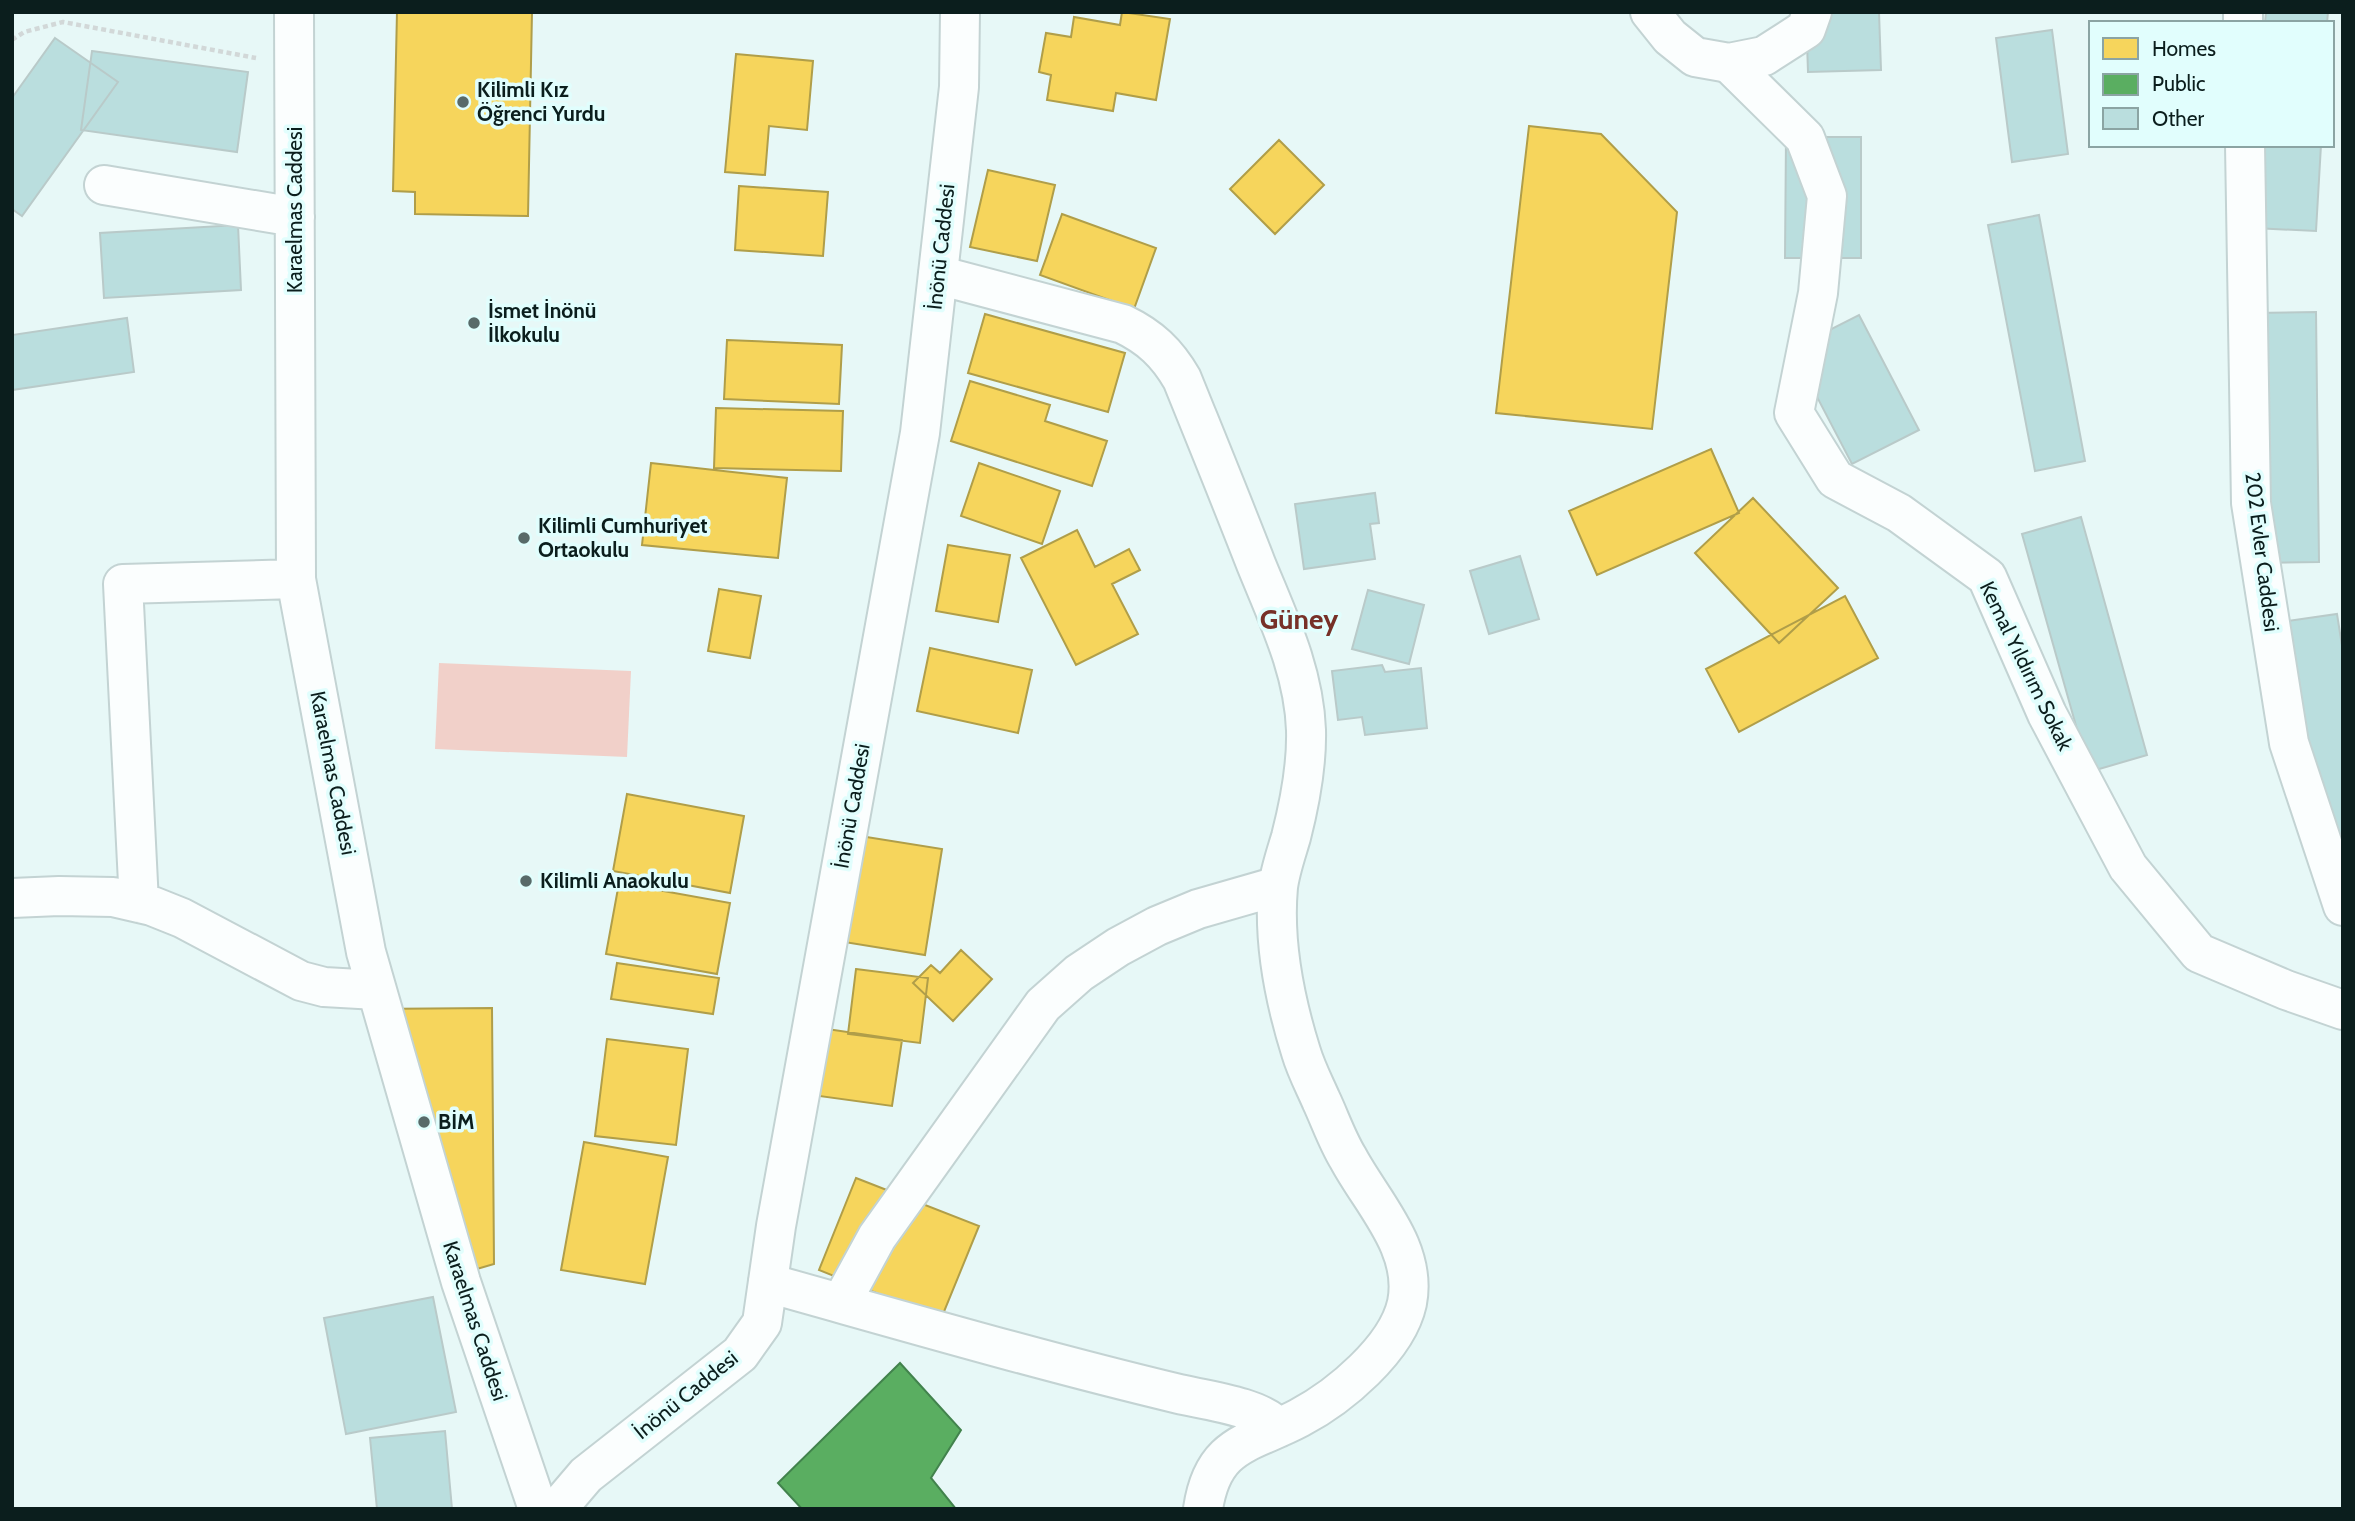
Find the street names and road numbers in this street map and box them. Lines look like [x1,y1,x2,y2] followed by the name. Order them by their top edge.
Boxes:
[282,127,307,293] street label: Karaelmas Caddesi
[921,183,960,311] street label: İnönü Caddesi
[2240,471,2285,633] street label: 202 Evler Caddesi
[1975,577,2079,755] street label: Kemal Yıldırım Sokak
[305,689,362,857] street label: Karaelmas Caddesi
[828,742,875,870] street label: İnönü Caddesi
[438,1238,513,1404] street label: Karaelmas Caddesi
[629,1345,743,1444] street label: İnönü Caddesi

